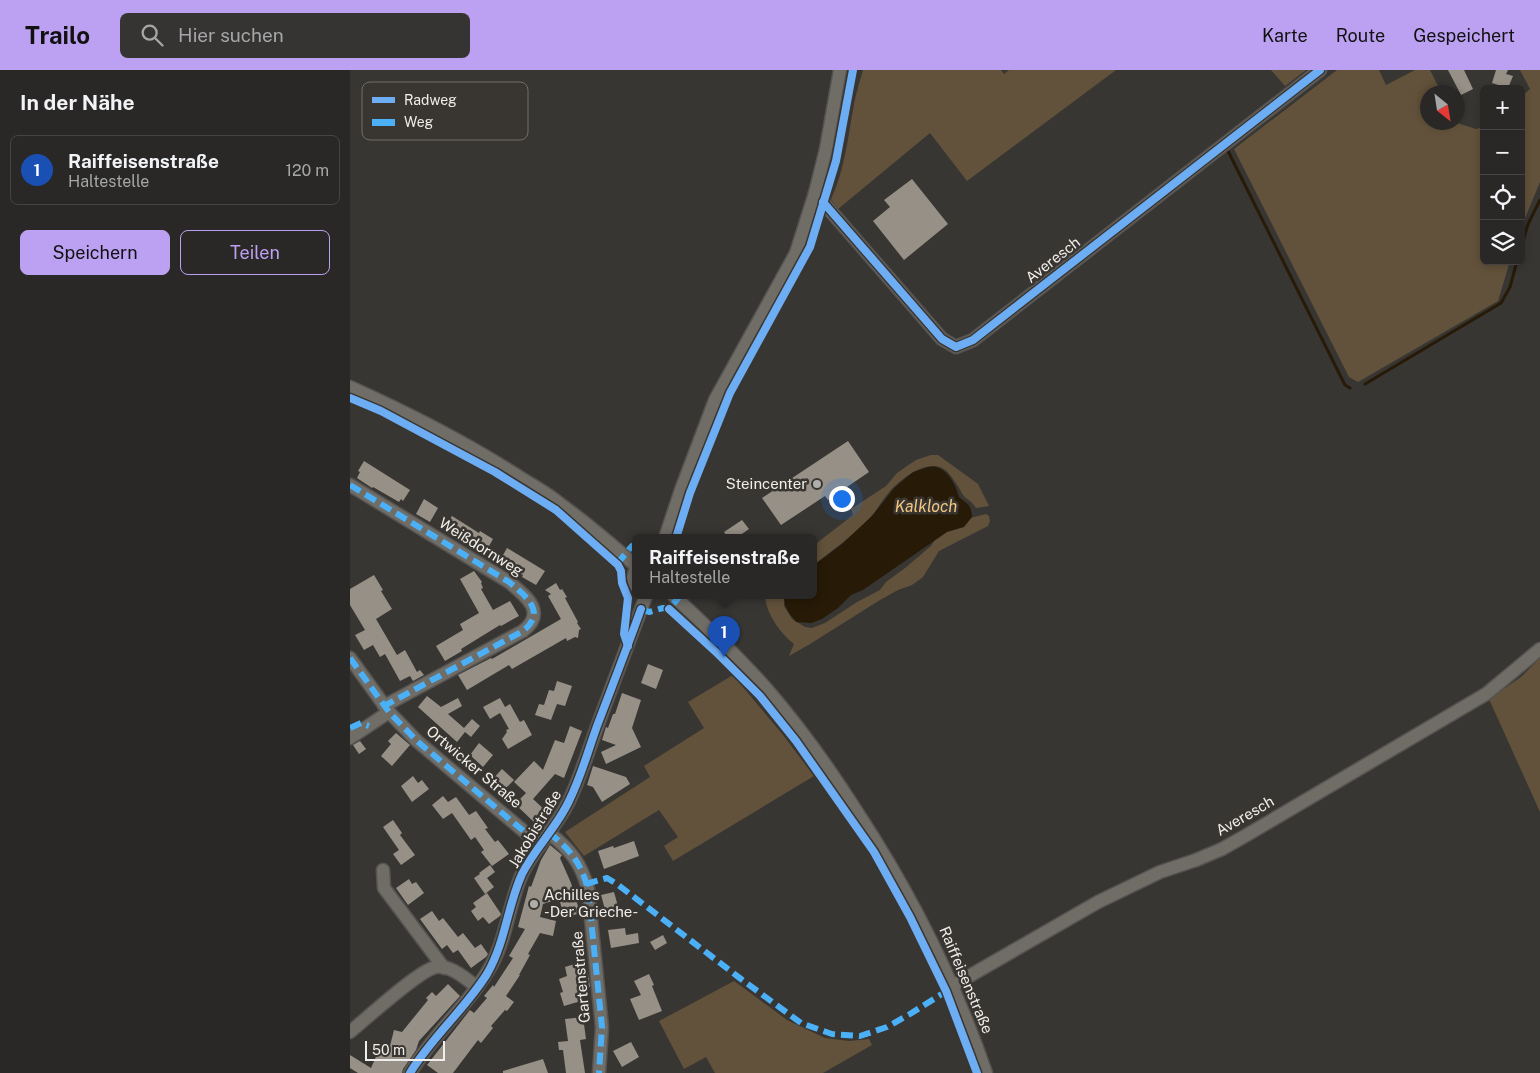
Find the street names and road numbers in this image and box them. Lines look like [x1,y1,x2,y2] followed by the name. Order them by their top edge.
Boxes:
[1022,233,1083,286] street label: Averesch
[436,514,526,579] street label: Weißdornweg
[423,722,525,811] street label: Ortwicker Straße
[505,787,564,871] street label: Jakobistraße
[1213,792,1277,839] street label: Averesch
[936,924,997,1036] street label: Raiffeisenstraße
[568,930,593,1024] street label: Gartenstraße

